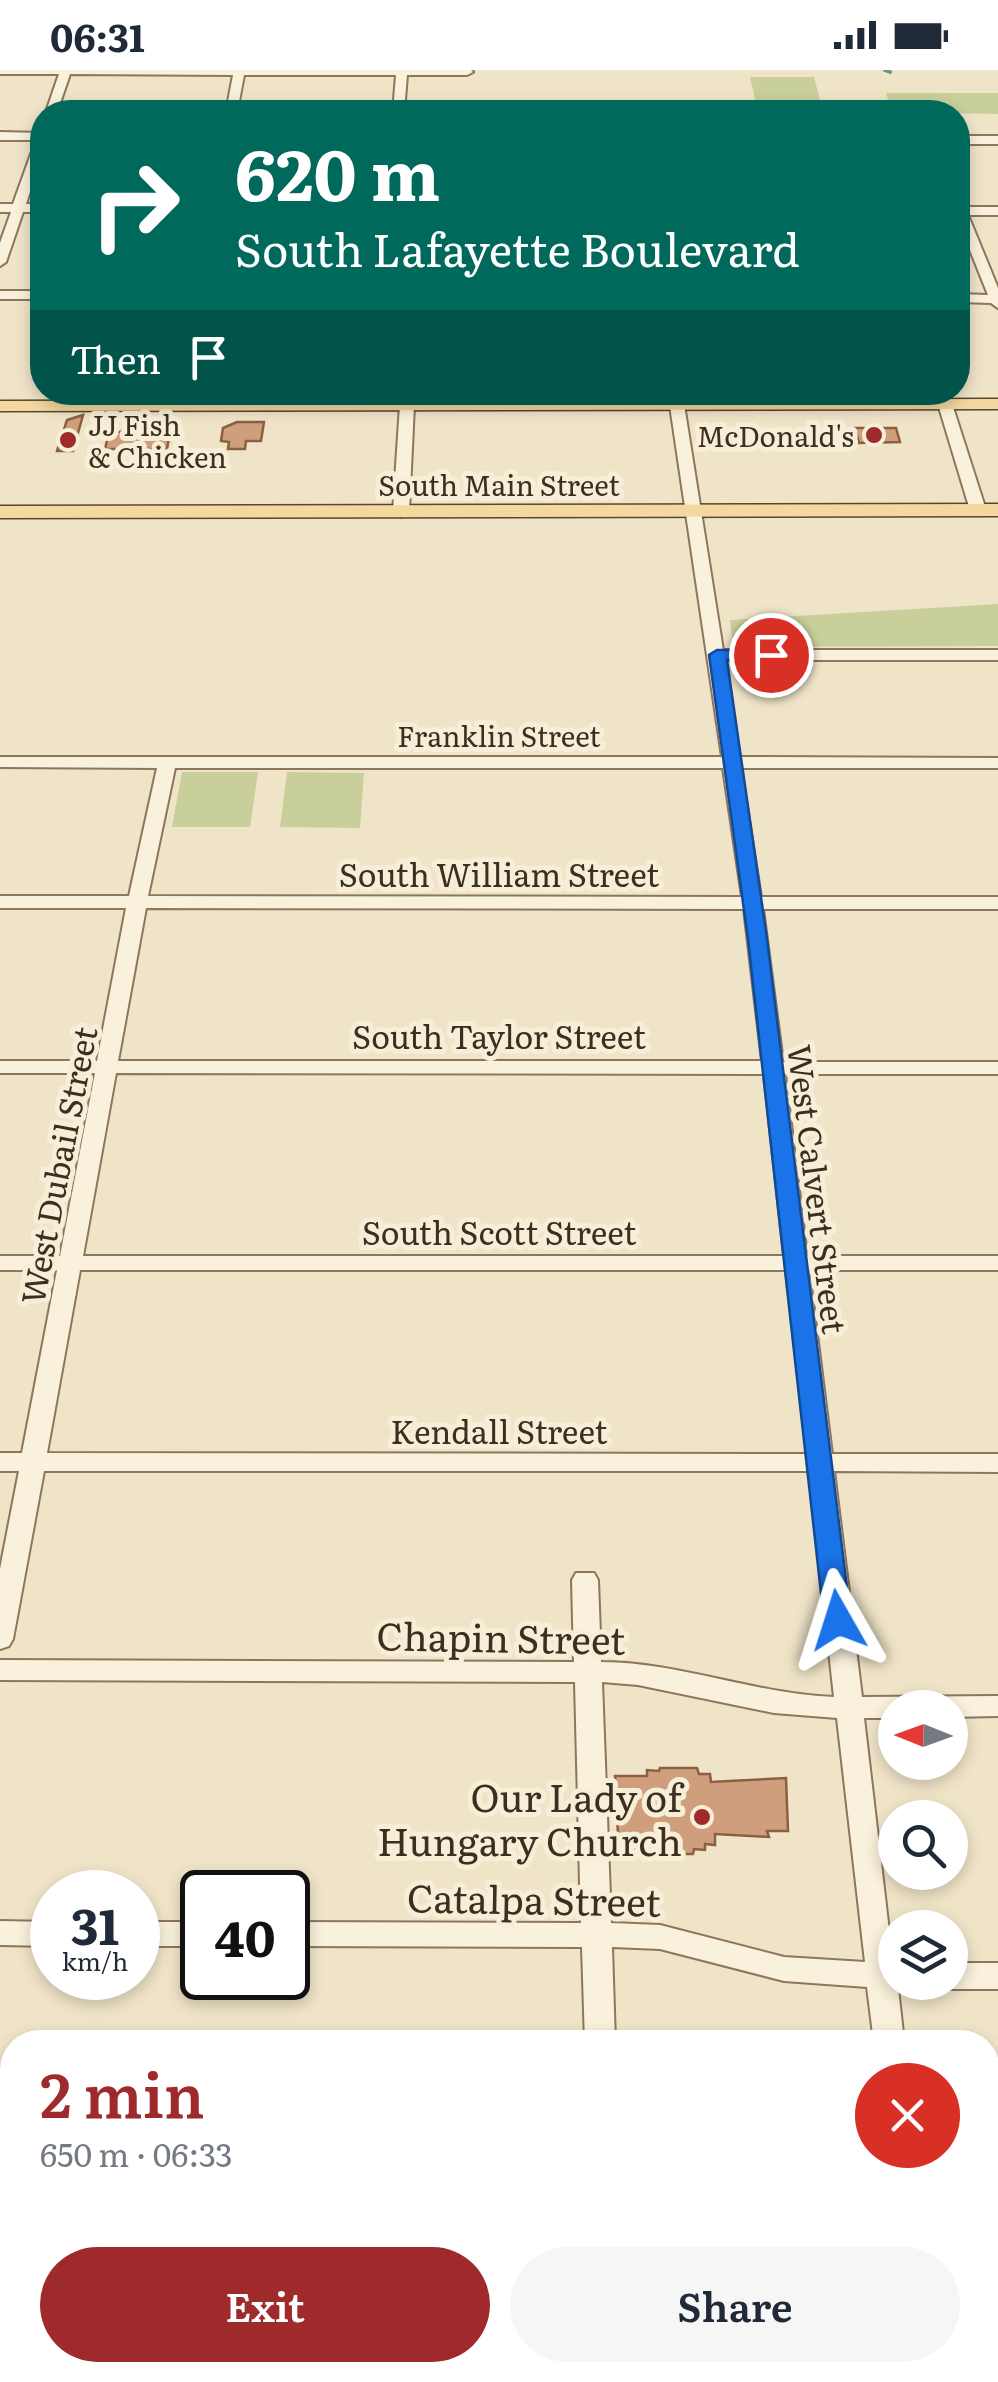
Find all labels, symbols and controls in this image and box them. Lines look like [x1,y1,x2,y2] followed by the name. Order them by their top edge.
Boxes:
[50,7,145,64] text: 06:31
[235,119,440,223] text: 620 m
[70,140,200,270] icon: right
[235,214,800,281] text: South Lafayette Boulevard
[70,329,161,386] text: Then
[181,330,236,385] icon: arrive
[88,403,227,477] place label: JJ Fish & Chicken
[697,414,854,456] place label: McDonald's
[863,424,885,446] marker: McDonald's
[57,429,79,451] marker: JJ Fish & Chicken
[378,463,620,505] street label: South Main Street
[729,613,814,698] pin
[744,628,799,683] icon: arrive
[397,714,601,756] street label: Franklin Street
[339,849,659,897] street label: South William Street
[352,1011,646,1059] street label: South Taylor Street
[7,1022,107,1308] street label: West Dubail Street
[777,1042,861,1336] street label: West Calvert Street
[362,1207,636,1255] street label: South Scott Street
[391,1406,608,1454] street label: Kendall Street
[786,1568,890,1672] position arrow
[376,1605,627,1667] street label: Chapin Street
[878,1690,968,1780] north arrow
[878,1690,968,2000] map controls
[377,1767,685,1868] place label: Our Lady of Hungary Church
[878,1800,968,1890] button: search
[691,1806,713,1828] marker: Our Lady of Hungary Church
[407,1867,662,1929] street label: Catalpa Street
[180,1870,310,2000] speed limit sign: 40
[71,1886,119,1960] text: 31
[878,1910,968,2000] button: layers
[62,1942,128,1979] text: km/h
[40,2047,205,2136] text: 2 min
[855,2063,960,2168] button: close
[40,2129,233,2177] text: 650 m · 06:33
[40,2247,490,2362] button: Exit
[510,2247,960,2362] button: Share

